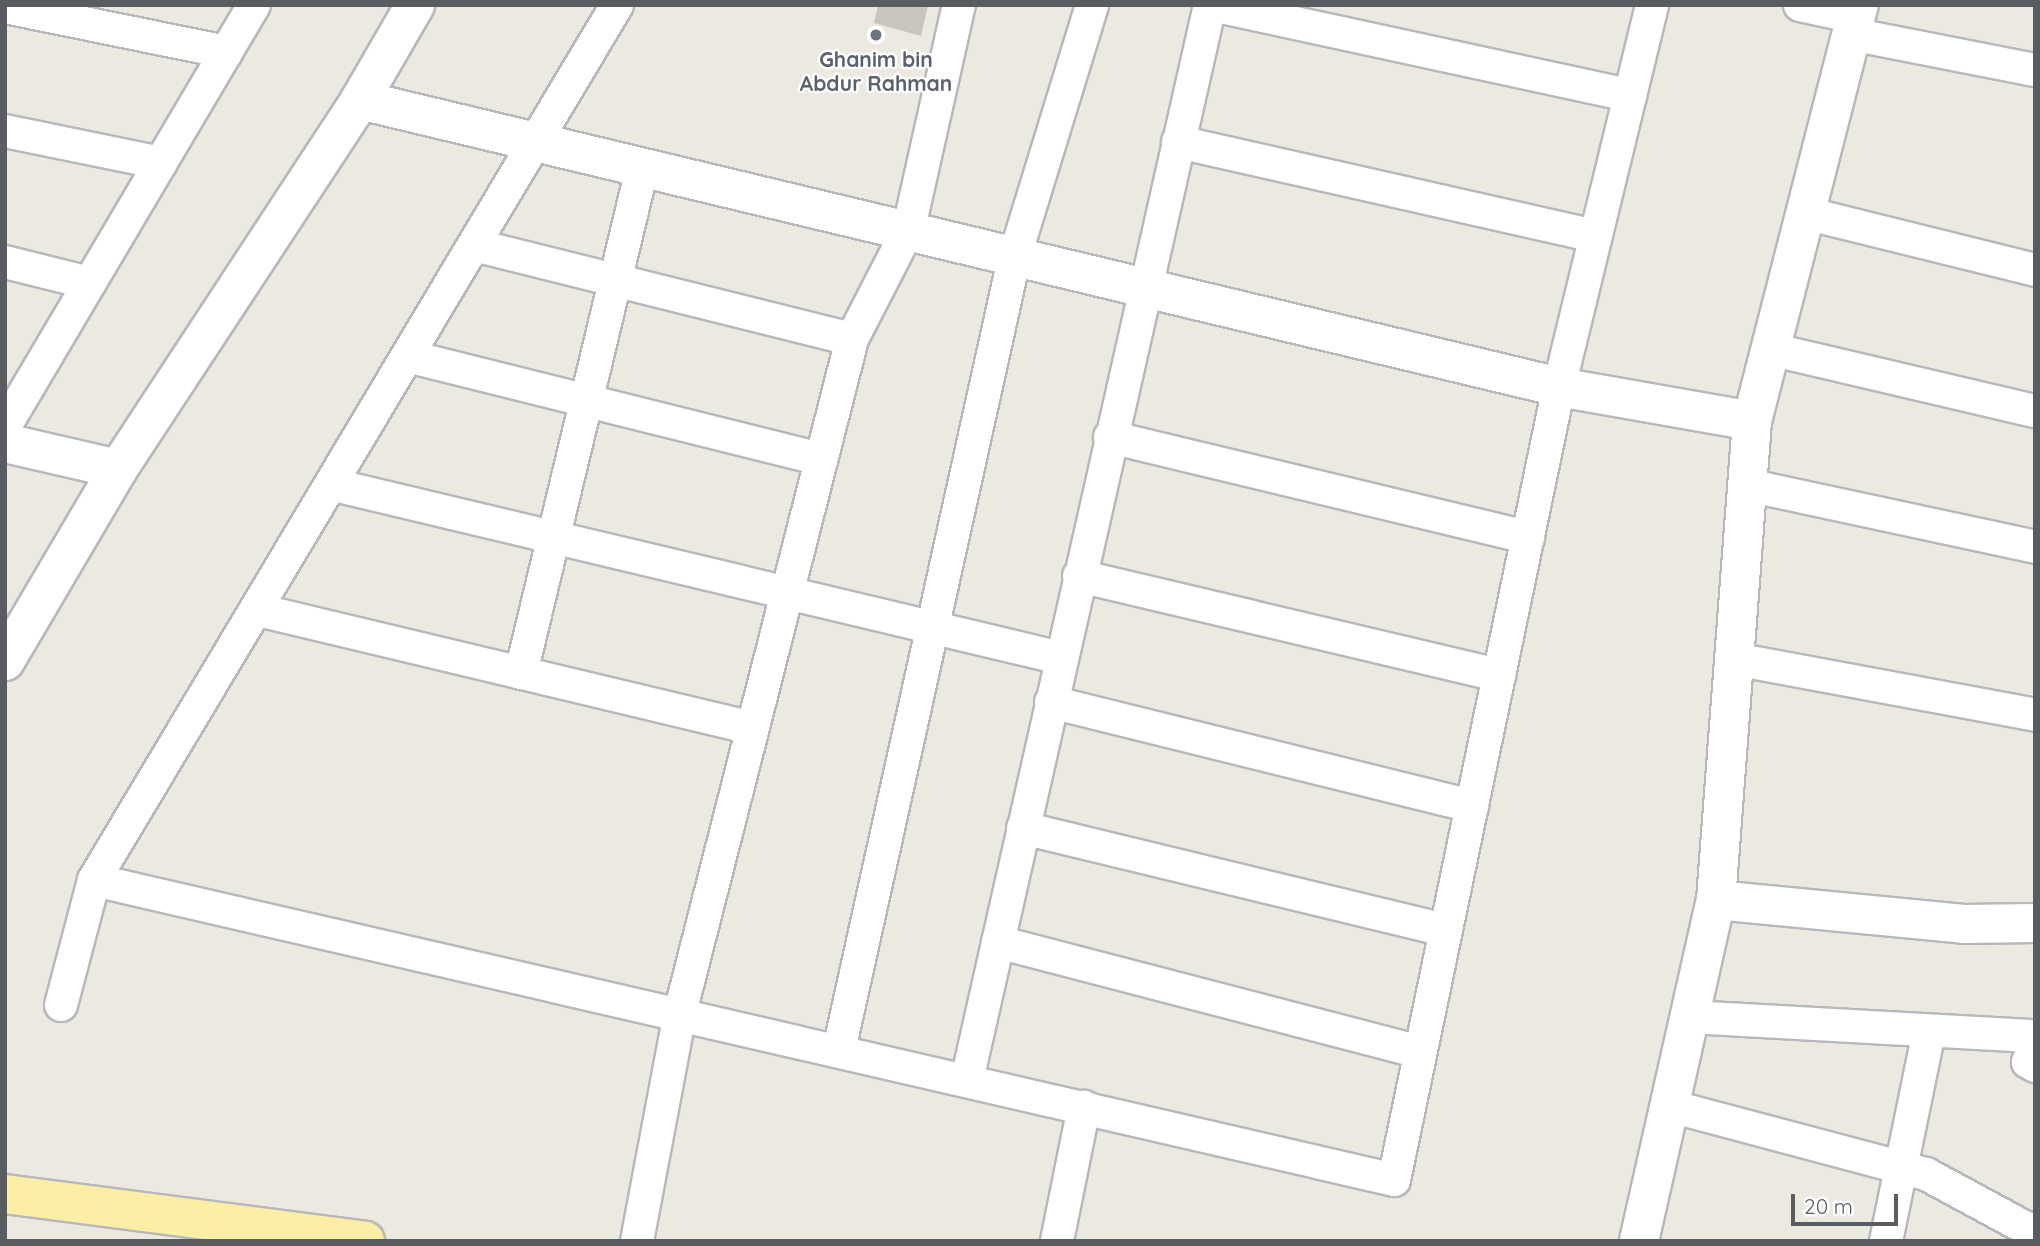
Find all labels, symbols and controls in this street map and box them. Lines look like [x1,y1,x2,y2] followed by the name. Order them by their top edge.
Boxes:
[868,27,884,43] marker: Ghanim bin Abdur Rahman
[800,46,952,96] place label: Ghanim bin Abdur Rahman
[1795,1180,1902,1224] scale bar
[1804,1193,1853,1219] text: 20 m

